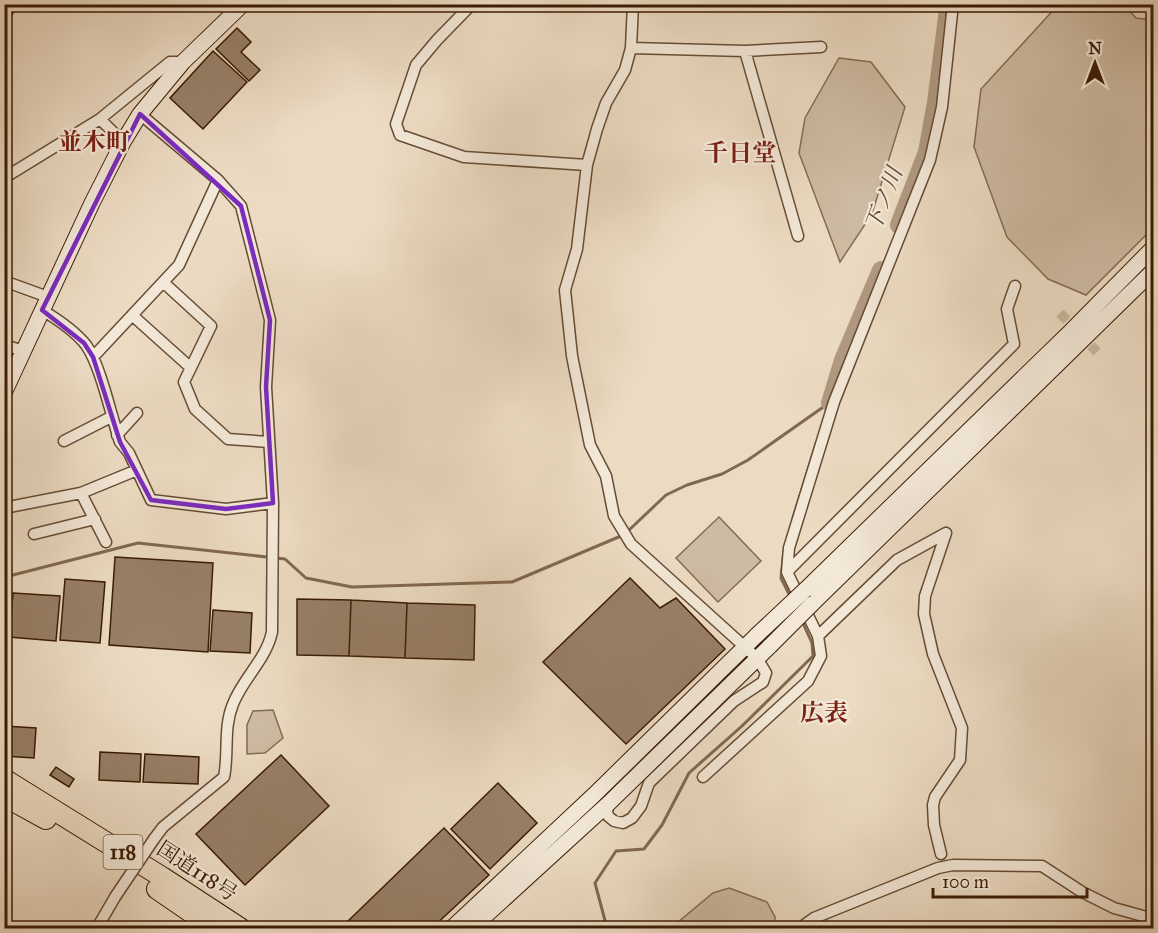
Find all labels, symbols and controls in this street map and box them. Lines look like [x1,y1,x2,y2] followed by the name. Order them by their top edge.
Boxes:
[1065,33,1125,93] north arrow
[1088,39,1102,58] text: N
[58,127,130,157] district label: 並木町
[704,138,776,168] district label: 千日堂
[859,162,909,235] water label: 下ノ川
[800,698,848,728] district label: 広表
[104,835,142,869] road number: 118
[152,835,242,907] street label: 国道118号
[933,861,1088,899] scale bar
[942,871,989,893] text: 100 m

